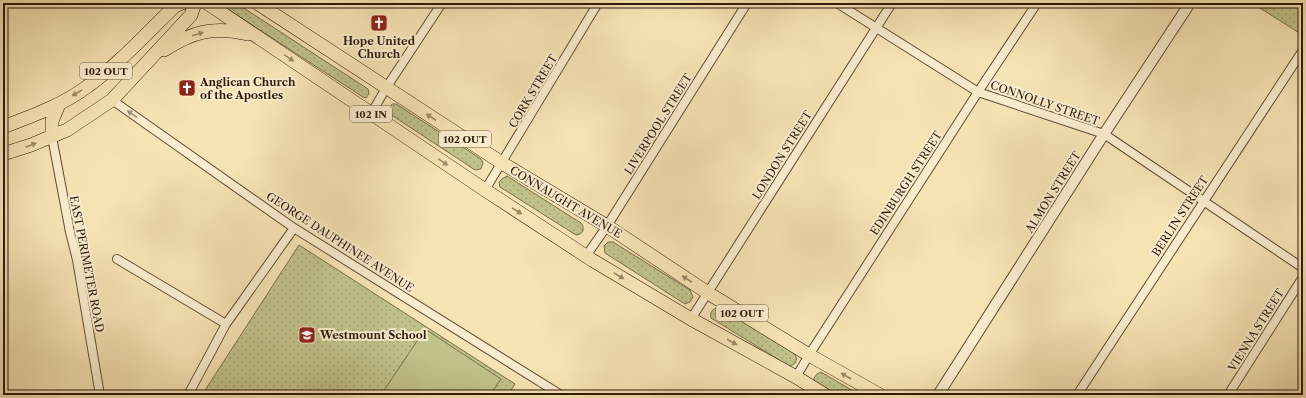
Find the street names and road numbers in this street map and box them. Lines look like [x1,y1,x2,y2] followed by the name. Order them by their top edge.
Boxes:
[506,51,561,130] street label: CORK STREET
[80,63,132,79] road number: 102 OUT
[621,70,695,177] street label: LIVERPOOL STREET
[989,78,1102,129] street label: CONNOLLY STREET
[350,106,392,122] road number: 102 IN
[749,108,815,202] street label: LONDON STREET
[867,128,945,238] street label: EDINBURGH STREET
[439,131,491,147] road number: 102 OUT
[1022,148,1084,236] street label: ALMON STREET
[507,163,625,241] street label: CONNAUGHT AVENUE
[1149,173,1212,259] street label: BERLIN STREET
[264,189,417,295] street label: GEORGE DAUPHINEE AVENUE
[67,194,107,334] street label: EAST PERIMETER ROAD
[1224,285,1287,375] street label: VIENNA STREET
[716,305,768,321] road number: 102 OUT

